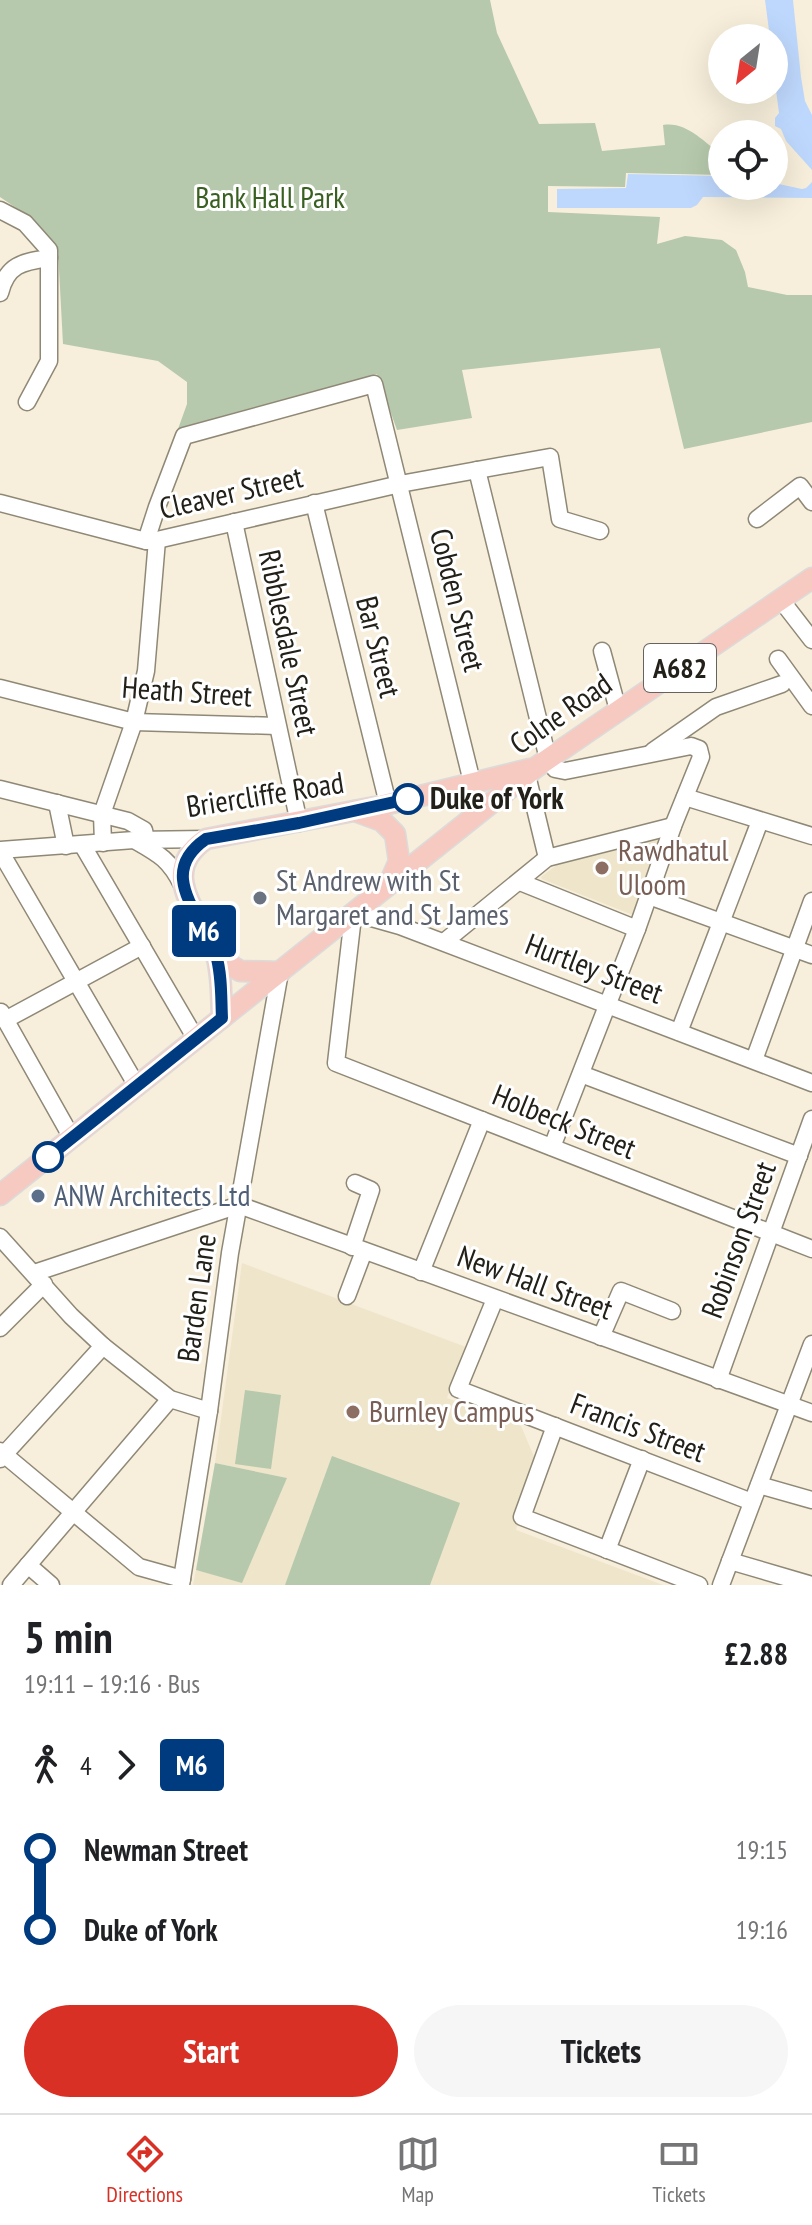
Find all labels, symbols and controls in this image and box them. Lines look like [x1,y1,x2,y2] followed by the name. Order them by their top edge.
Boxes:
[708,24,788,104] north arrow
[708,24,788,200] map controls
[708,120,788,200] button: locate
[195,177,345,216] park label: Bank Hall Park
[155,456,307,527] street label: Cleaver Street
[422,524,495,676] street label: Cobden Street
[251,546,328,740] street label: Ribblesdale Street
[348,592,411,702] street label: Bar Street
[644,644,716,692] road number: A682
[501,664,619,762] street label: Colne Road
[121,667,254,715] street label: Heath Street
[183,762,346,825] street label: Briercliffe Road
[430,778,564,817] place label: Duke of York
[393,784,423,814] marker: Duke of York
[618,830,729,903] place label: Rawdhatul Uloom
[593,859,611,877] marker: Rawdhatul Uloom
[276,860,509,933] place label: St Andrew with St Margaret and St James
[251,889,269,907] marker: St Andrew with St Margaret and St James
[168,905,240,957] line badge: M6
[188,912,220,949] text: M6
[520,924,669,1012] street label: Hurtley Street
[487,1074,643,1167] street label: Holbeck Street
[33,1142,63,1172] unlabelled marker
[691,1155,784,1323] street label: Robinson Street
[54,1175,250,1214] place label: ANW Architects Ltd
[29,1187,47,1205] marker: ANW Architects Ltd
[167,1231,224,1364] street label: Barden Lane
[453,1236,619,1328] street label: New Hall Street
[565,1383,712,1470] street label: Francis Street
[369,1391,534,1430] place label: Burnley Campus
[344,1403,362,1421] marker: Burnley Campus
[24,1608,113,1665] text: 5 min
[724,1634,788,1673] text: £2.88
[24,1667,200,1700] text: 19:11 – 19:16 · Bus
[24,1743,68,1787] icon: walk
[104,1743,148,1787] icon: forward
[176,1746,208,1783] text: M6
[80,1749,92,1782] text: 4
[84,1830,248,1869] text: Newman Street
[736,1833,788,1866] text: 19:15
[84,1910,218,1949] text: Duke of York
[736,1913,788,1946] text: 19:16
[24,2005,398,2097] button: Start
[414,2005,788,2097] button: Tickets
[106,2132,183,2208] tab: Directions
[396,2132,440,2208] tab: Map
[652,2132,706,2208] tab: Tickets

